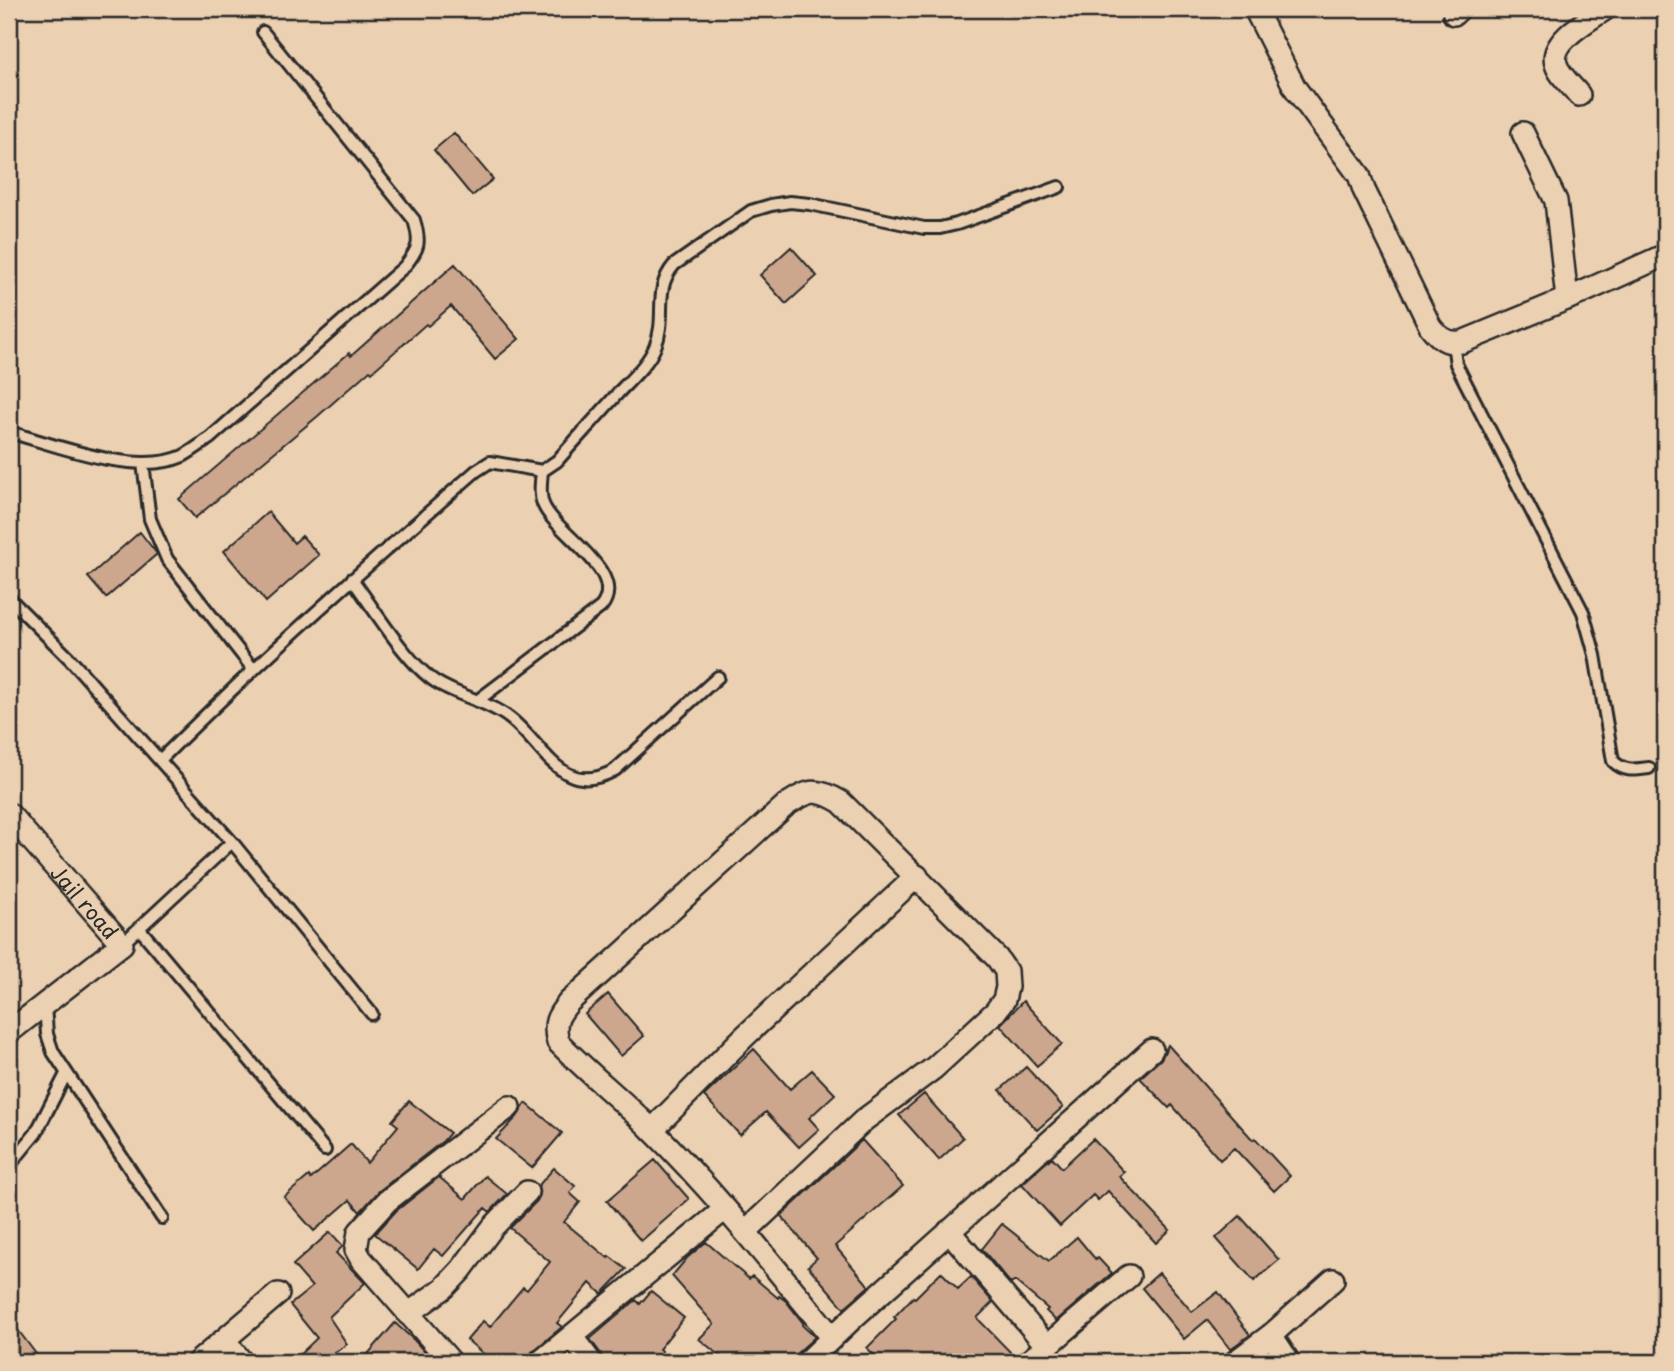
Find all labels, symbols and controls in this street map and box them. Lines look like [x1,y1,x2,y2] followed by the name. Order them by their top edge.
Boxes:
[44,857,127,946] street label: Jail road

